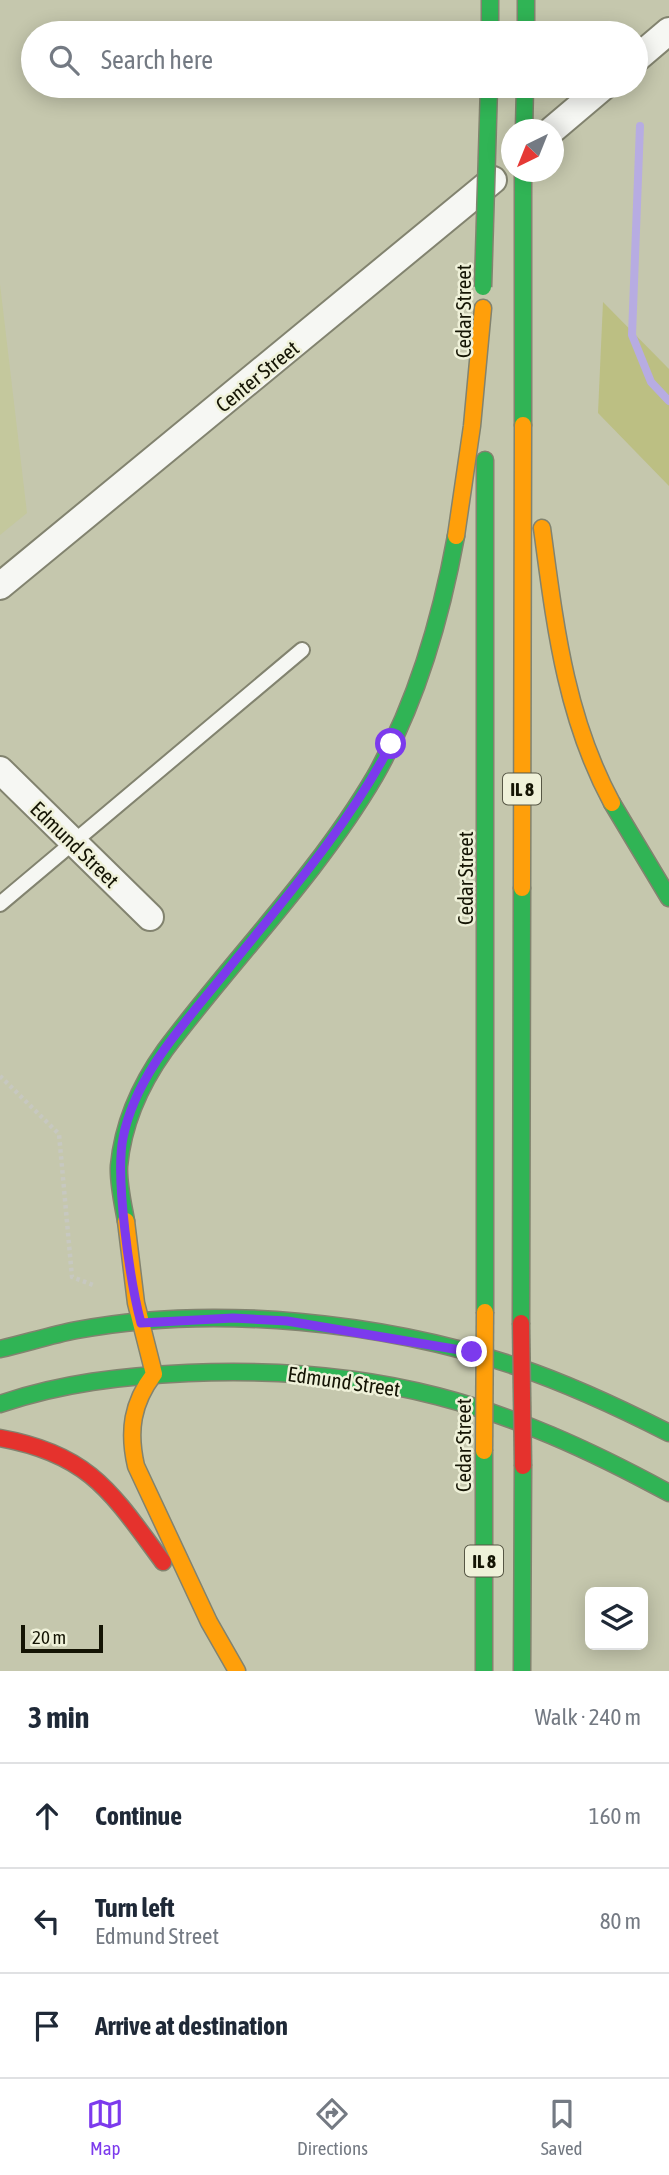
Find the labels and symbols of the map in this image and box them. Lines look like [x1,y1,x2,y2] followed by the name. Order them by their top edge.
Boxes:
[501,119,564,182] north arrow
[451,264,475,358] street label: Cedar Street
[211,335,303,417] street label: Center Street
[375,728,406,759] route start
[503,774,541,804] road number: IL 8
[26,796,124,892] street label: Edmund Street
[453,831,477,925] street label: Cedar Street
[456,1336,487,1367] route end
[286,1361,402,1401] street label: Edmund Street
[451,1398,475,1492] street label: Cedar Street
[465,1546,503,1576] road number: IL 8
[21,1622,103,1654] scale bar

